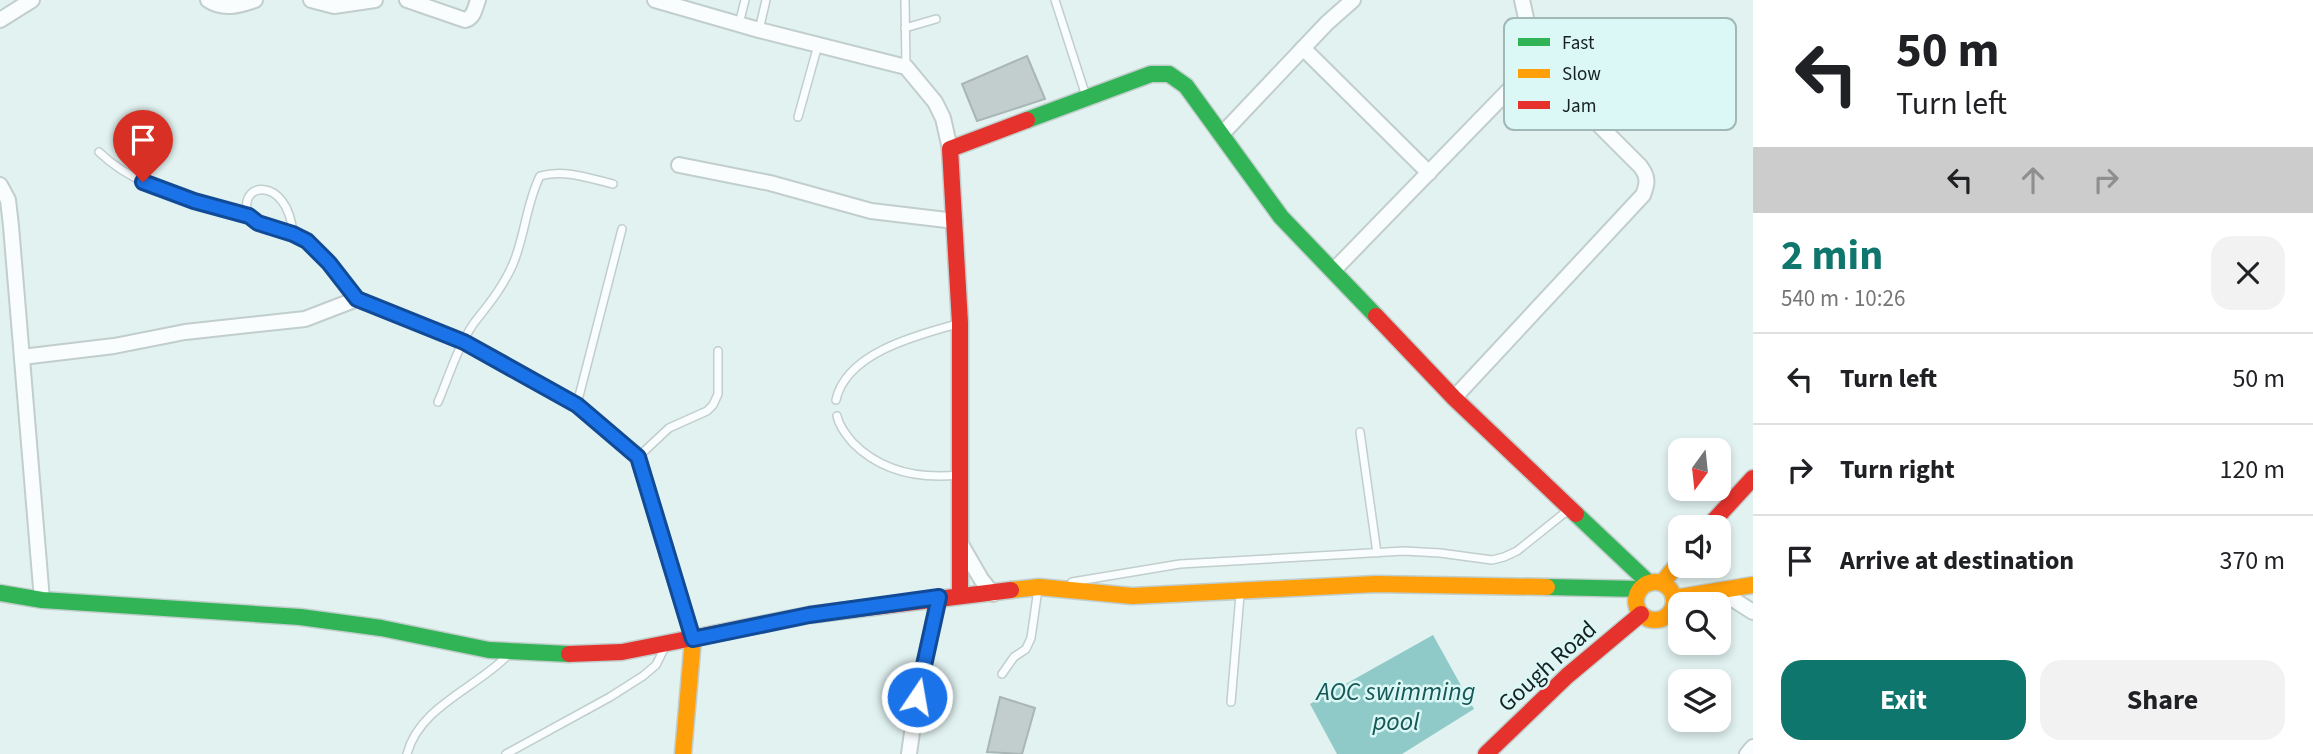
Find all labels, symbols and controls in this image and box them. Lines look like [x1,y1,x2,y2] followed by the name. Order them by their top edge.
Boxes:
[1896,16,2000,86] text: 50 m
[1504,18,1736,130] legend
[1781,28,1872,119] icon: left
[1562,30,1595,57] text: Fast
[1562,61,1601,88] text: Slow
[1896,81,2007,127] text: Turn left
[1562,93,1596,120] text: Jam
[113,110,173,182] pin
[124,121,162,159] icon: arrive
[1941,161,1979,199] icon: left
[2014,161,2052,199] icon: ahead
[2087,161,2125,199] icon: right
[1781,226,1883,286] text: 2 min
[2211,236,2285,310] button: close
[1781,282,1905,315] text: 540 m · 10:26
[1781,360,1819,398] icon: left
[1840,360,1937,397] text: Turn left
[2232,360,2285,397] text: 50 m
[1668,438,1731,500] north arrow
[1668,438,1731,732] map controls
[1781,451,1819,489] icon: right
[1840,451,1955,488] text: Turn right
[2219,451,2285,488] text: 120 m
[1668,515,1731,578] button: sound
[1781,542,1819,580] icon: arrive
[1840,542,2074,579] text: Arrive at destination
[2219,542,2285,579] text: 370 m
[1668,592,1731,655] button: search
[1490,612,1605,720] street label: Gough Road
[880,660,954,734] position arrow
[1781,660,2026,740] button: Exit
[2040,660,2285,740] button: Share
[1668,669,1731,732] button: layers
[1315,673,1476,740] water label: AOC swimming pool

